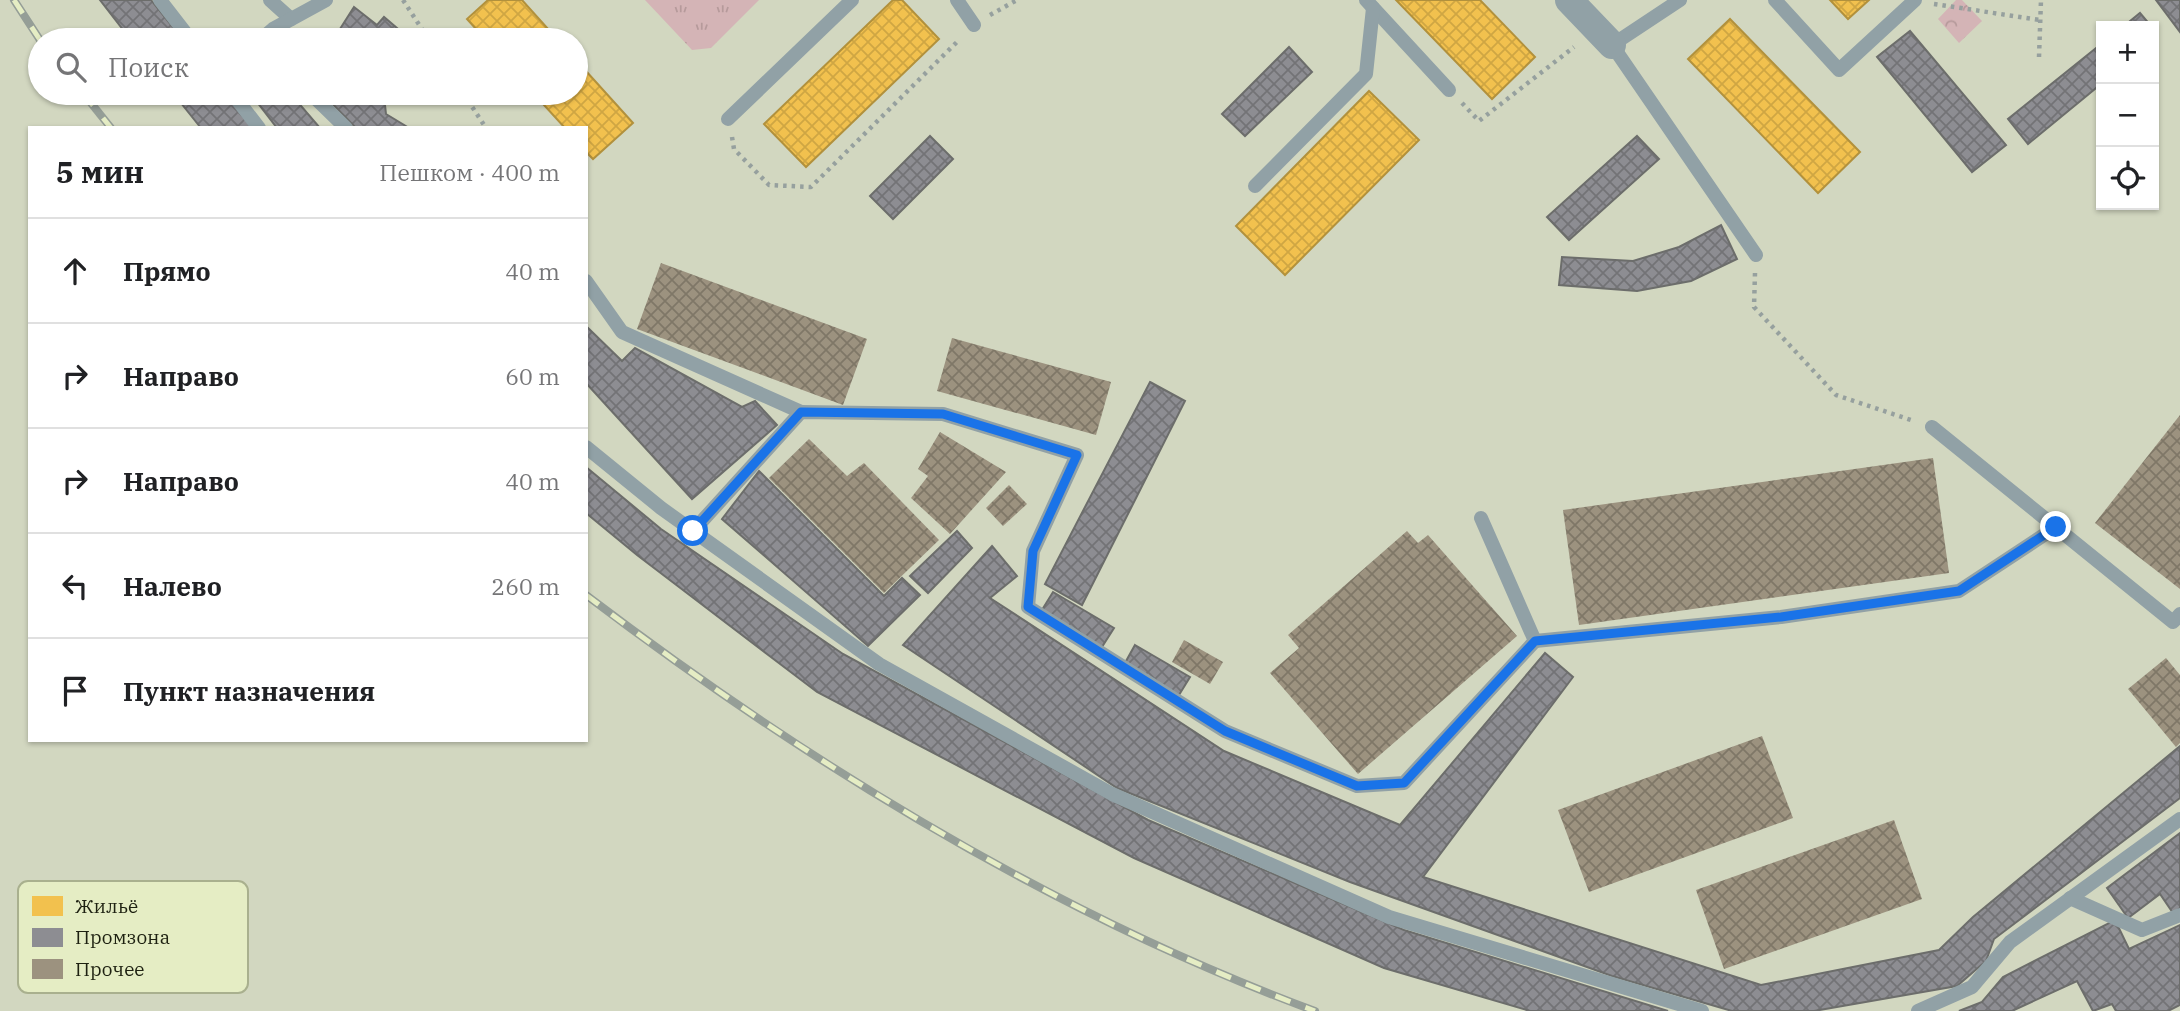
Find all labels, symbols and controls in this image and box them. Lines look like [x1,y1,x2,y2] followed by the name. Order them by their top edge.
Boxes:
[2096,21,2159,210] map controls
[2096,21,2159,84] button: +
[28,28,588,105] search box
[52,48,90,86] icon: search
[108,50,189,84] text: Поиск
[2096,84,2159,147] button: −
[2096,147,2159,210] button: locate
[56,152,144,191] text: 5 мин
[379,157,560,187] text: Пешком · 400 m
[56,252,94,290] icon: ahead
[123,254,211,288] text: Прямо
[505,256,560,286] text: 40 m
[56,357,94,395] icon: right
[123,359,239,393] text: Направо
[505,361,560,391] text: 60 m
[56,462,94,500] icon: right
[123,464,239,498] text: Направо
[505,466,560,496] text: 40 m
[2040,511,2071,542] route end
[677,515,708,546] route start
[56,567,94,605] icon: left
[123,569,222,603] text: Налево
[491,571,560,601] text: 260 m
[56,672,94,710] icon: arrive
[123,674,375,708] text: Пункт назначения
[18,881,248,993] legend
[75,894,138,918] text: Жильё
[75,925,170,949] text: Промзона
[75,957,145,981] text: Прочее

